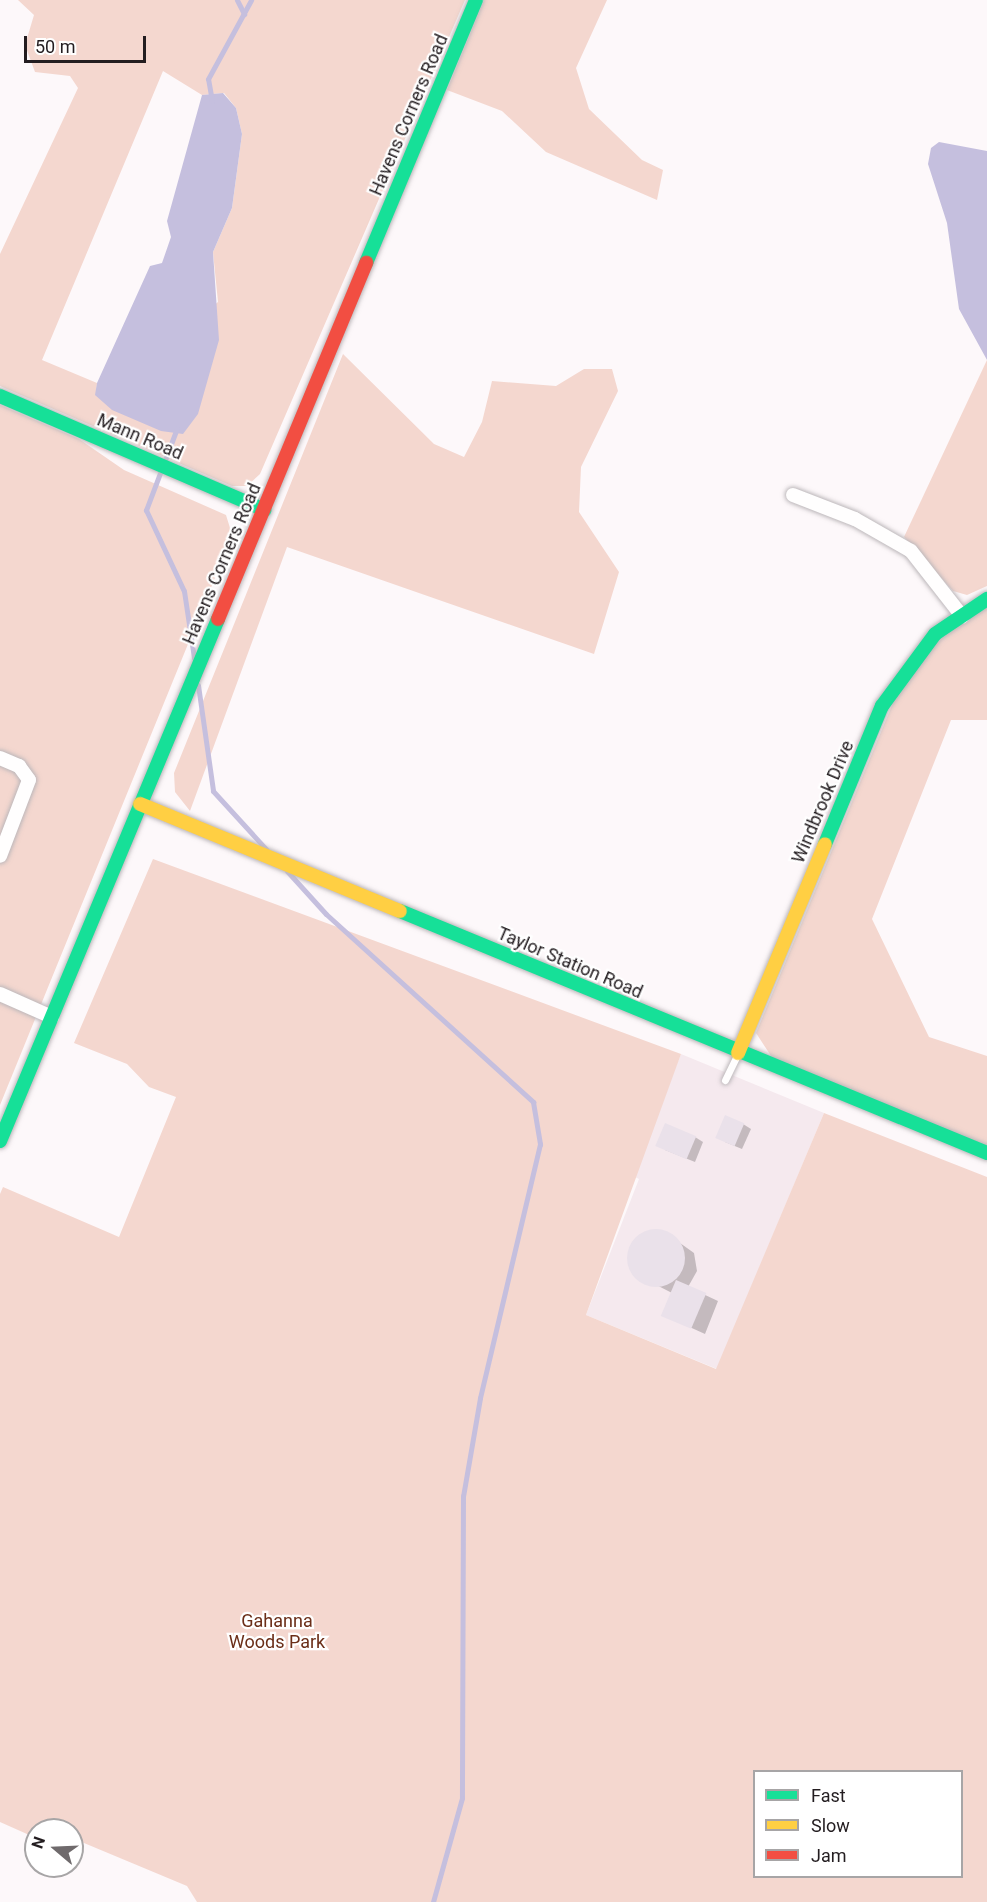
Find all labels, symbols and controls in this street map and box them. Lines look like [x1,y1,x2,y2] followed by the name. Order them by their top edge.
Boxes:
[27,24,148,62] scale bar
[365,31,453,199] street label: Havens Corners Road
[35,36,75,57] text: 50 m
[94,409,186,465] street label: Mann Road
[178,480,266,648] street label: Havens Corners Road
[787,737,859,867] street label: Windbrook Drive
[494,923,646,1003] street label: Taylor Station Road
[229,1611,325,1654] park label: Gahanna Woods Park
[753,1770,963,1878] legend
[811,1785,846,1806] text: Fast
[811,1815,850,1836] text: Slow
[24,1818,84,1878] north arrow
[28,1834,49,1851] text: N
[811,1845,847,1866] text: Jam

